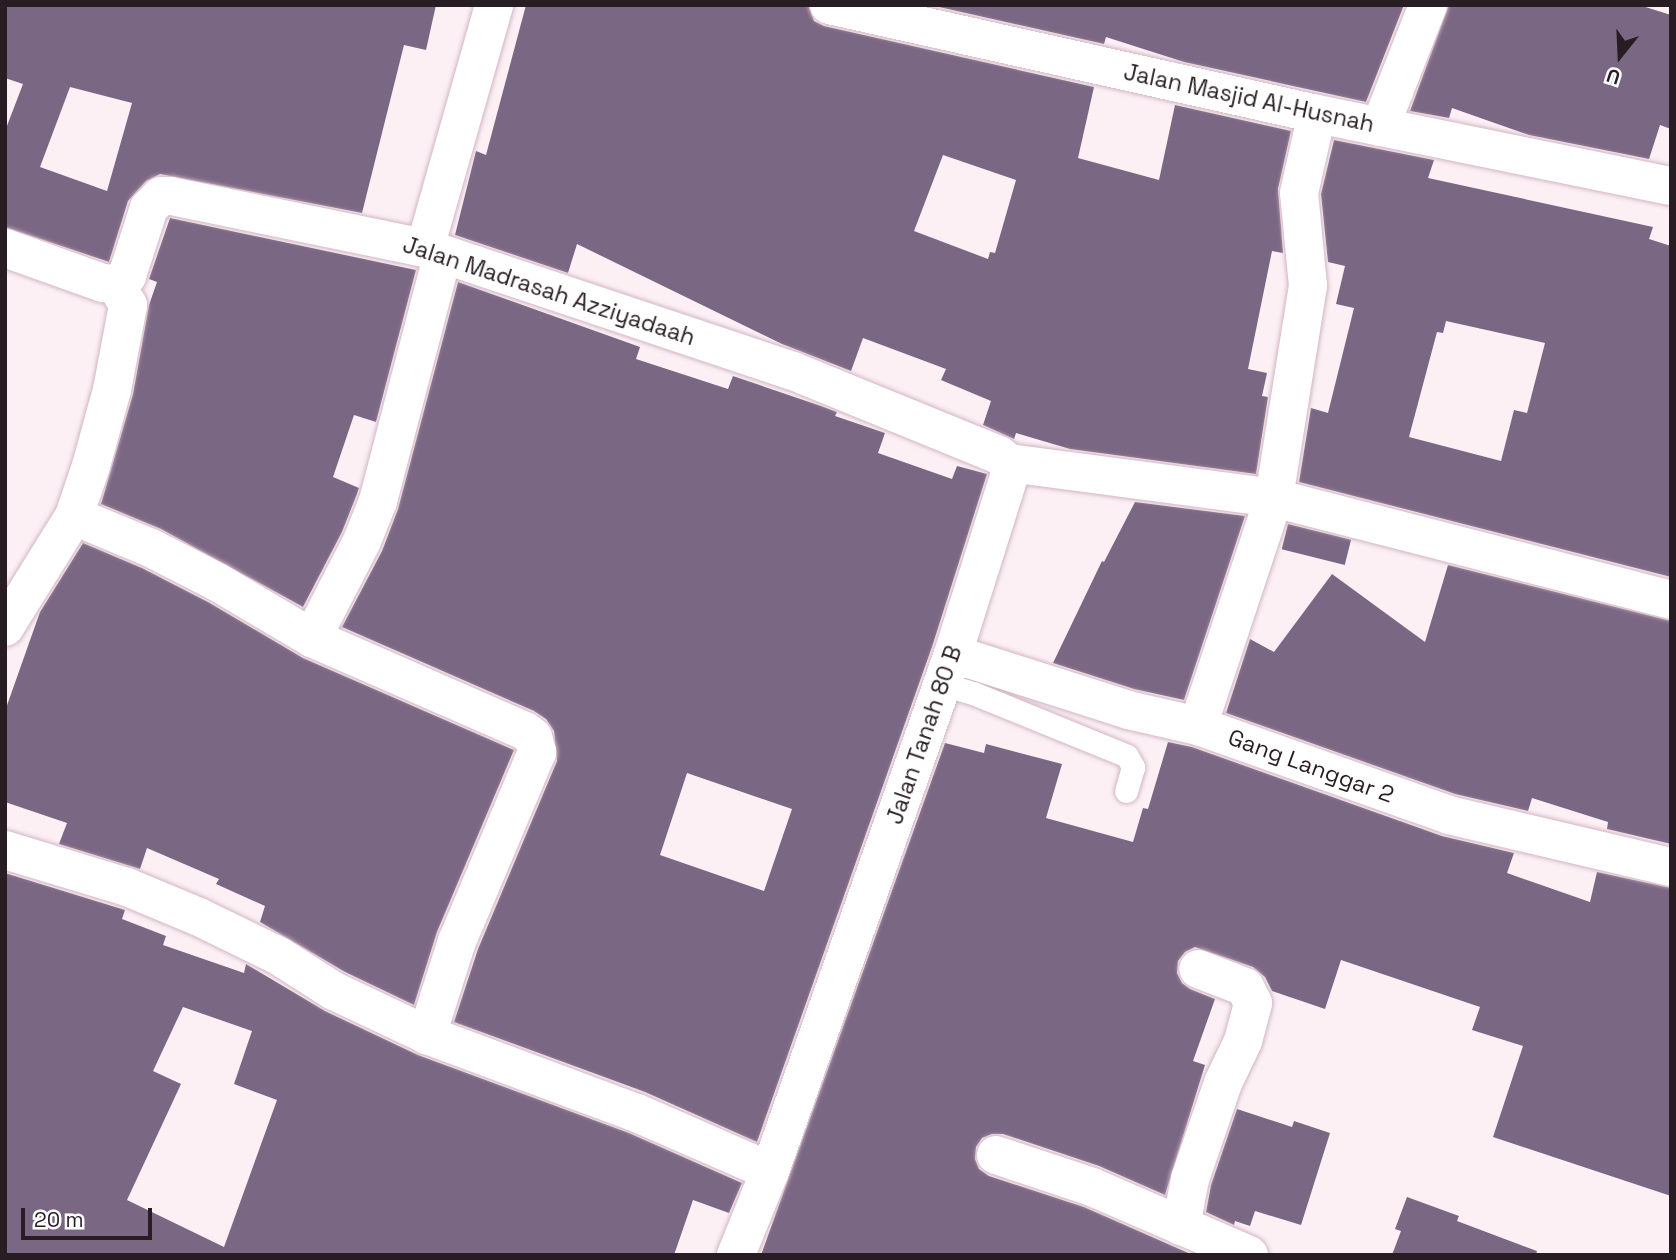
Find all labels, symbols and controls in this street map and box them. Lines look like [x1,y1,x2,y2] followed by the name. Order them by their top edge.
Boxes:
[1585,21,1655,91] north arrow
[1121,58,1377,138] street label: Jalan Masjid Al-Husnah
[1603,63,1623,90] text: U
[399,231,699,351] street label: Jalan Madrasah Azziyadaah
[880,642,968,828] street label: Jalan Tanah 80 B
[1224,723,1398,809] street label: Gang Langgar 2
[24,1194,156,1238] scale bar
[34,1206,84,1233] text: 20 m

